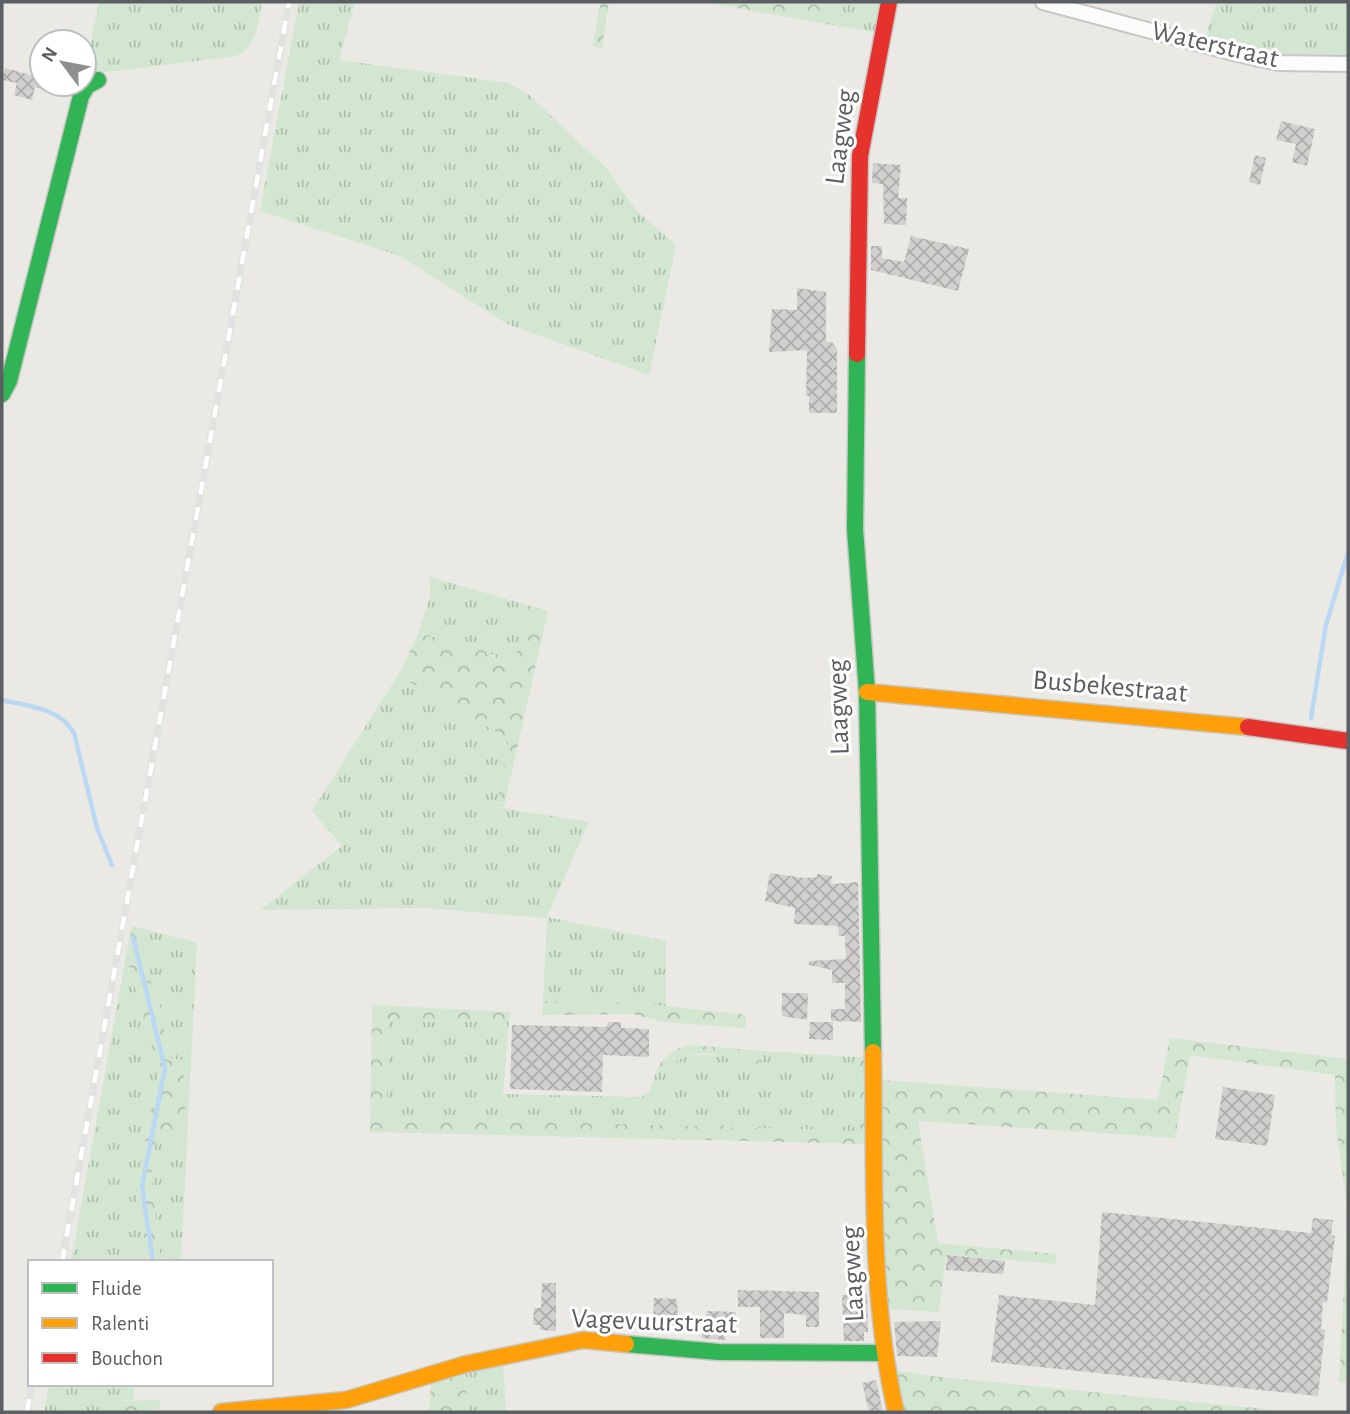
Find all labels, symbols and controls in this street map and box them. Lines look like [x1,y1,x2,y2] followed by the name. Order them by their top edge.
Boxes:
[1149,17,1281,73] street label: Waterstraat
[28,28,98,98] north arrow
[38,44,61,65] text: N
[821,87,861,186] street label: Laagweg
[823,658,855,755] street label: Laagweg
[1032,666,1189,708] street label: Busbekestraat
[836,1225,869,1323] street label: Laagweg
[28,1260,273,1386] legend
[91,1278,142,1299] text: Fluide
[571,1305,737,1339] street label: Vagevuurstraat
[91,1313,149,1334] text: Ralenti
[91,1348,163,1369] text: Bouchon

